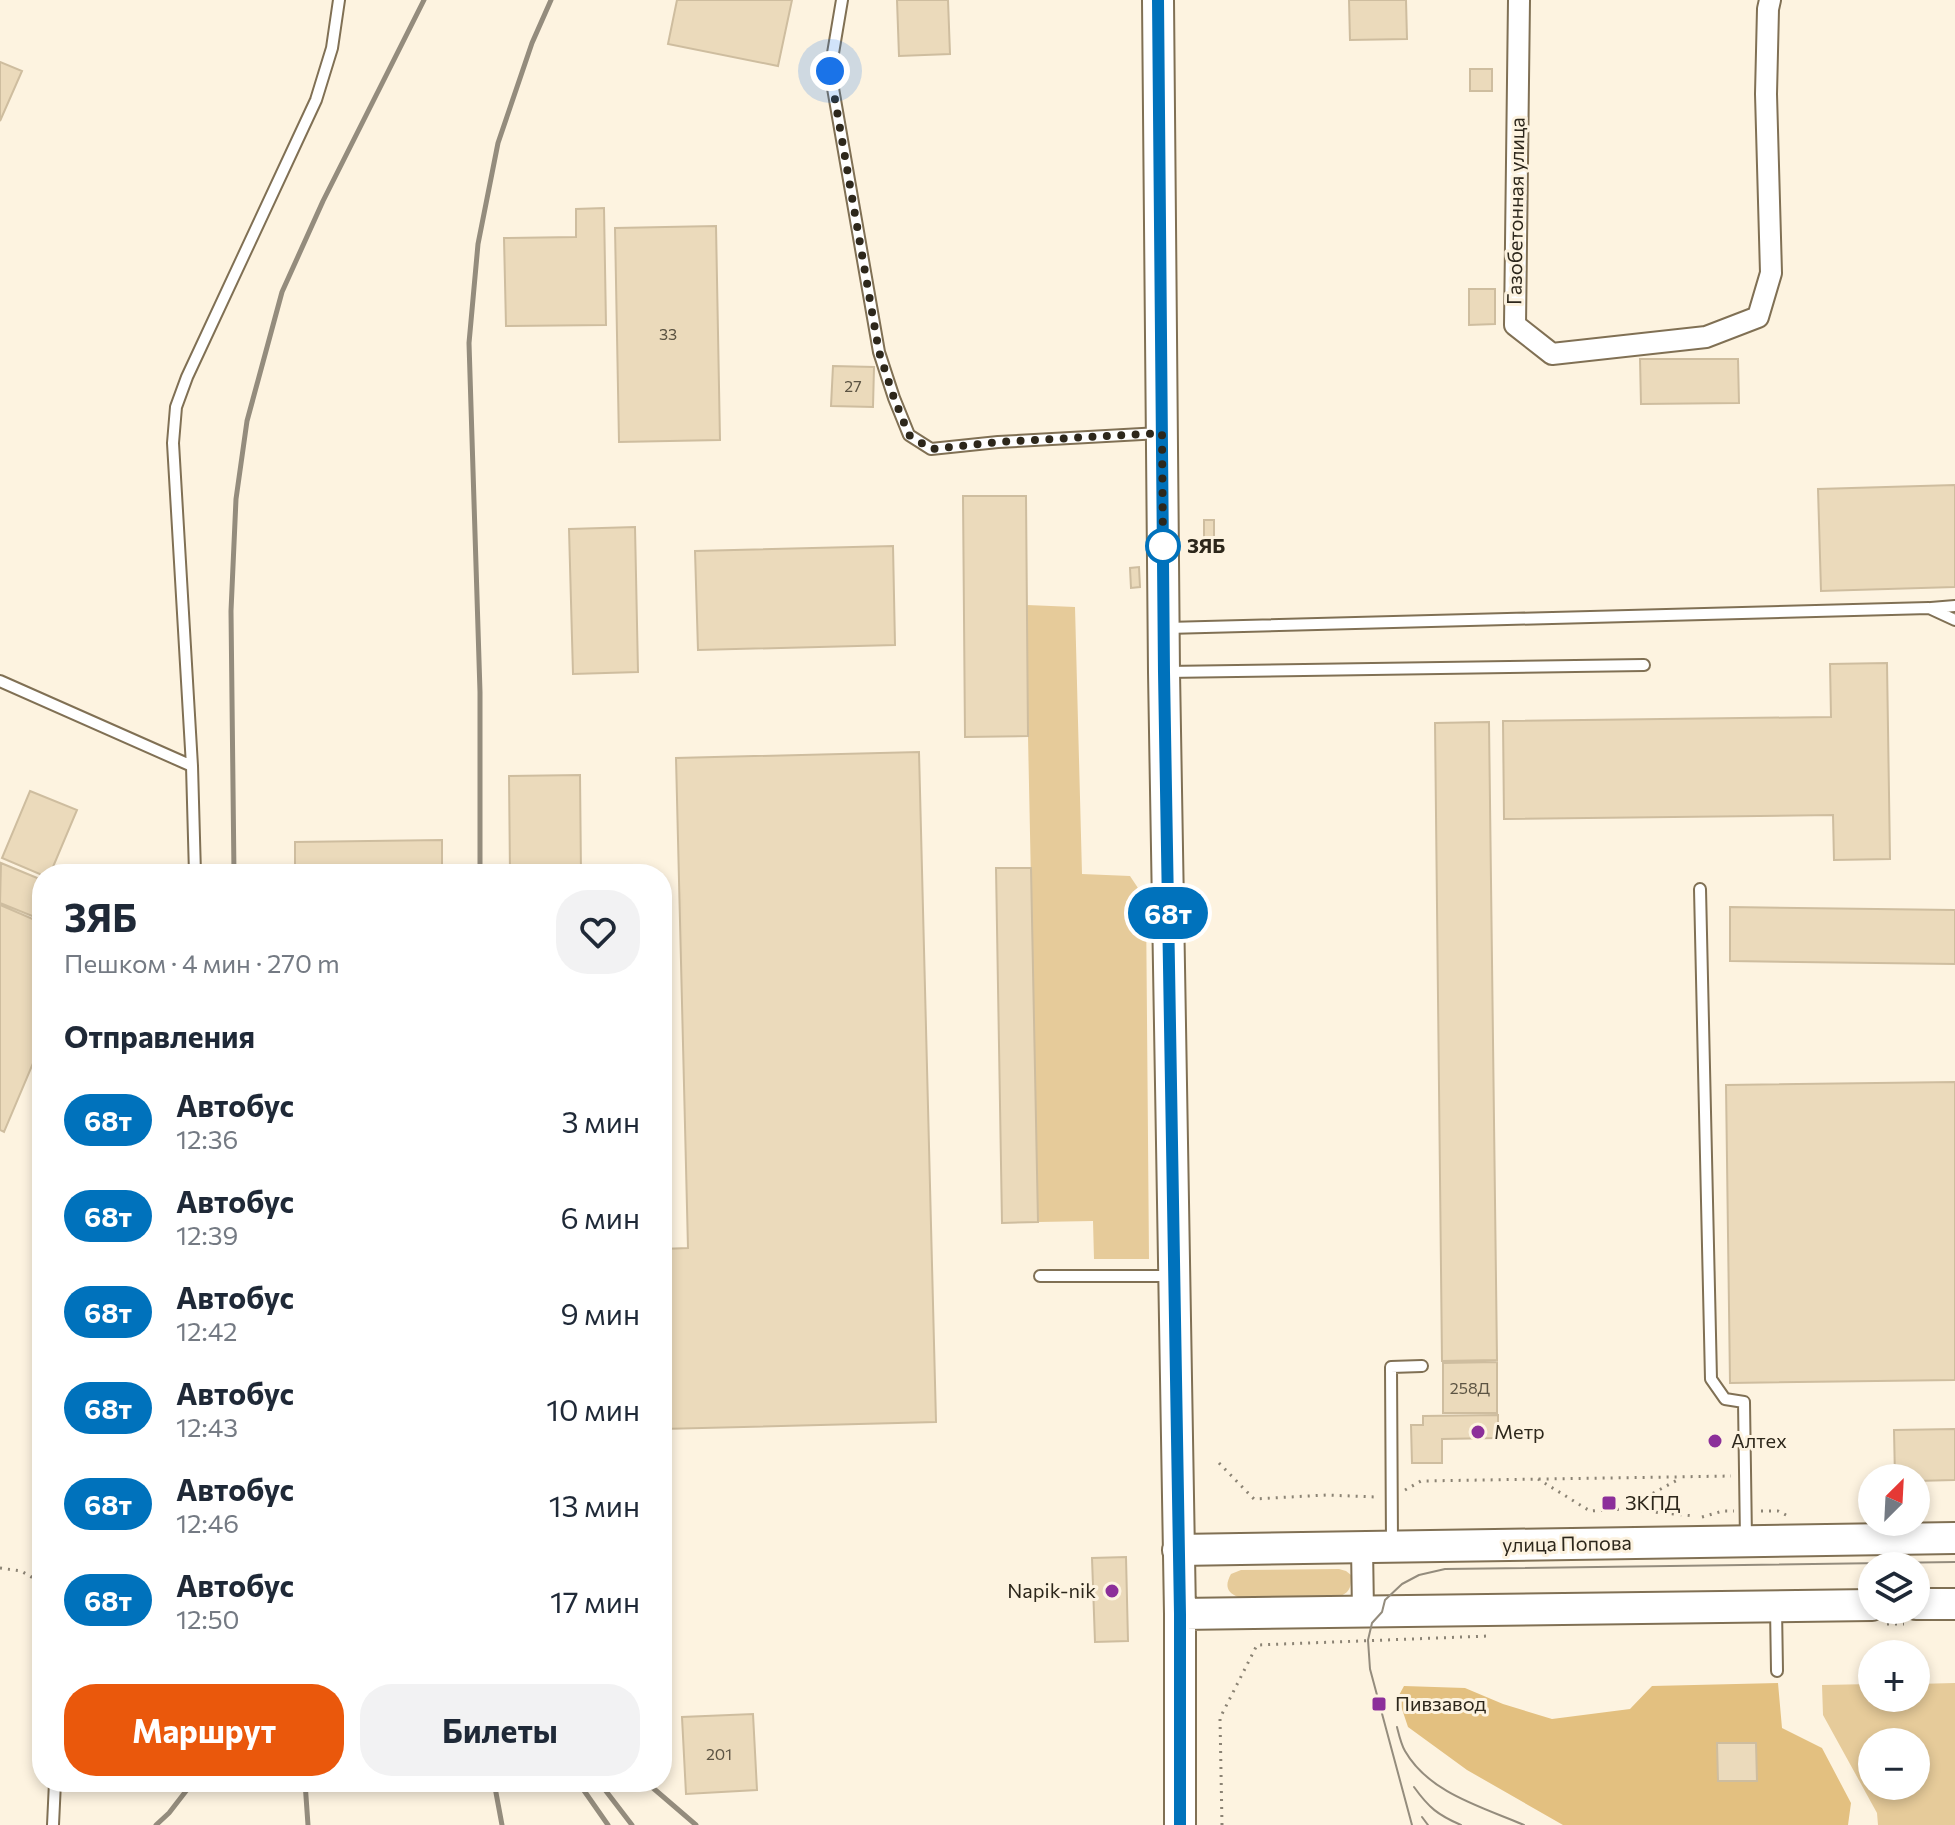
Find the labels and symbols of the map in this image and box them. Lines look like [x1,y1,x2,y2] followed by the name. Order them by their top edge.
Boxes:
[810,51,850,91] your location
[1501,117,1529,305] street label: Газобетонная улица
[659,324,677,343] house number: 33
[844,376,862,395] house number: 27
[1146,529,1180,563] marker: ЗЯБ
[1187,533,1225,557] place label: ЗЯБ
[1122,887,1214,939] line badge: 68т
[1450,1378,1491,1397] house number: 258Д
[1494,1419,1545,1443] place label: Метр
[1469,1423,1487,1441] marker: Метр
[1731,1428,1787,1452] place label: Алтех
[1706,1432,1724,1450] marker: Алтех
[1858,1464,1930,1536] north arrow
[1625,1490,1681,1514] place label: ЗКПД
[1600,1494,1618,1512] marker: ЗКПД
[1502,1530,1632,1556] street label: улица Попова
[1007,1578,1096,1602] place label: Napik-nik
[1103,1582,1121,1600] marker: Napik-nik
[1395,1691,1486,1715] place label: Пивзавод
[1370,1695,1388,1713] marker: Пивзавод
[706,1744,732,1763] house number: 201

